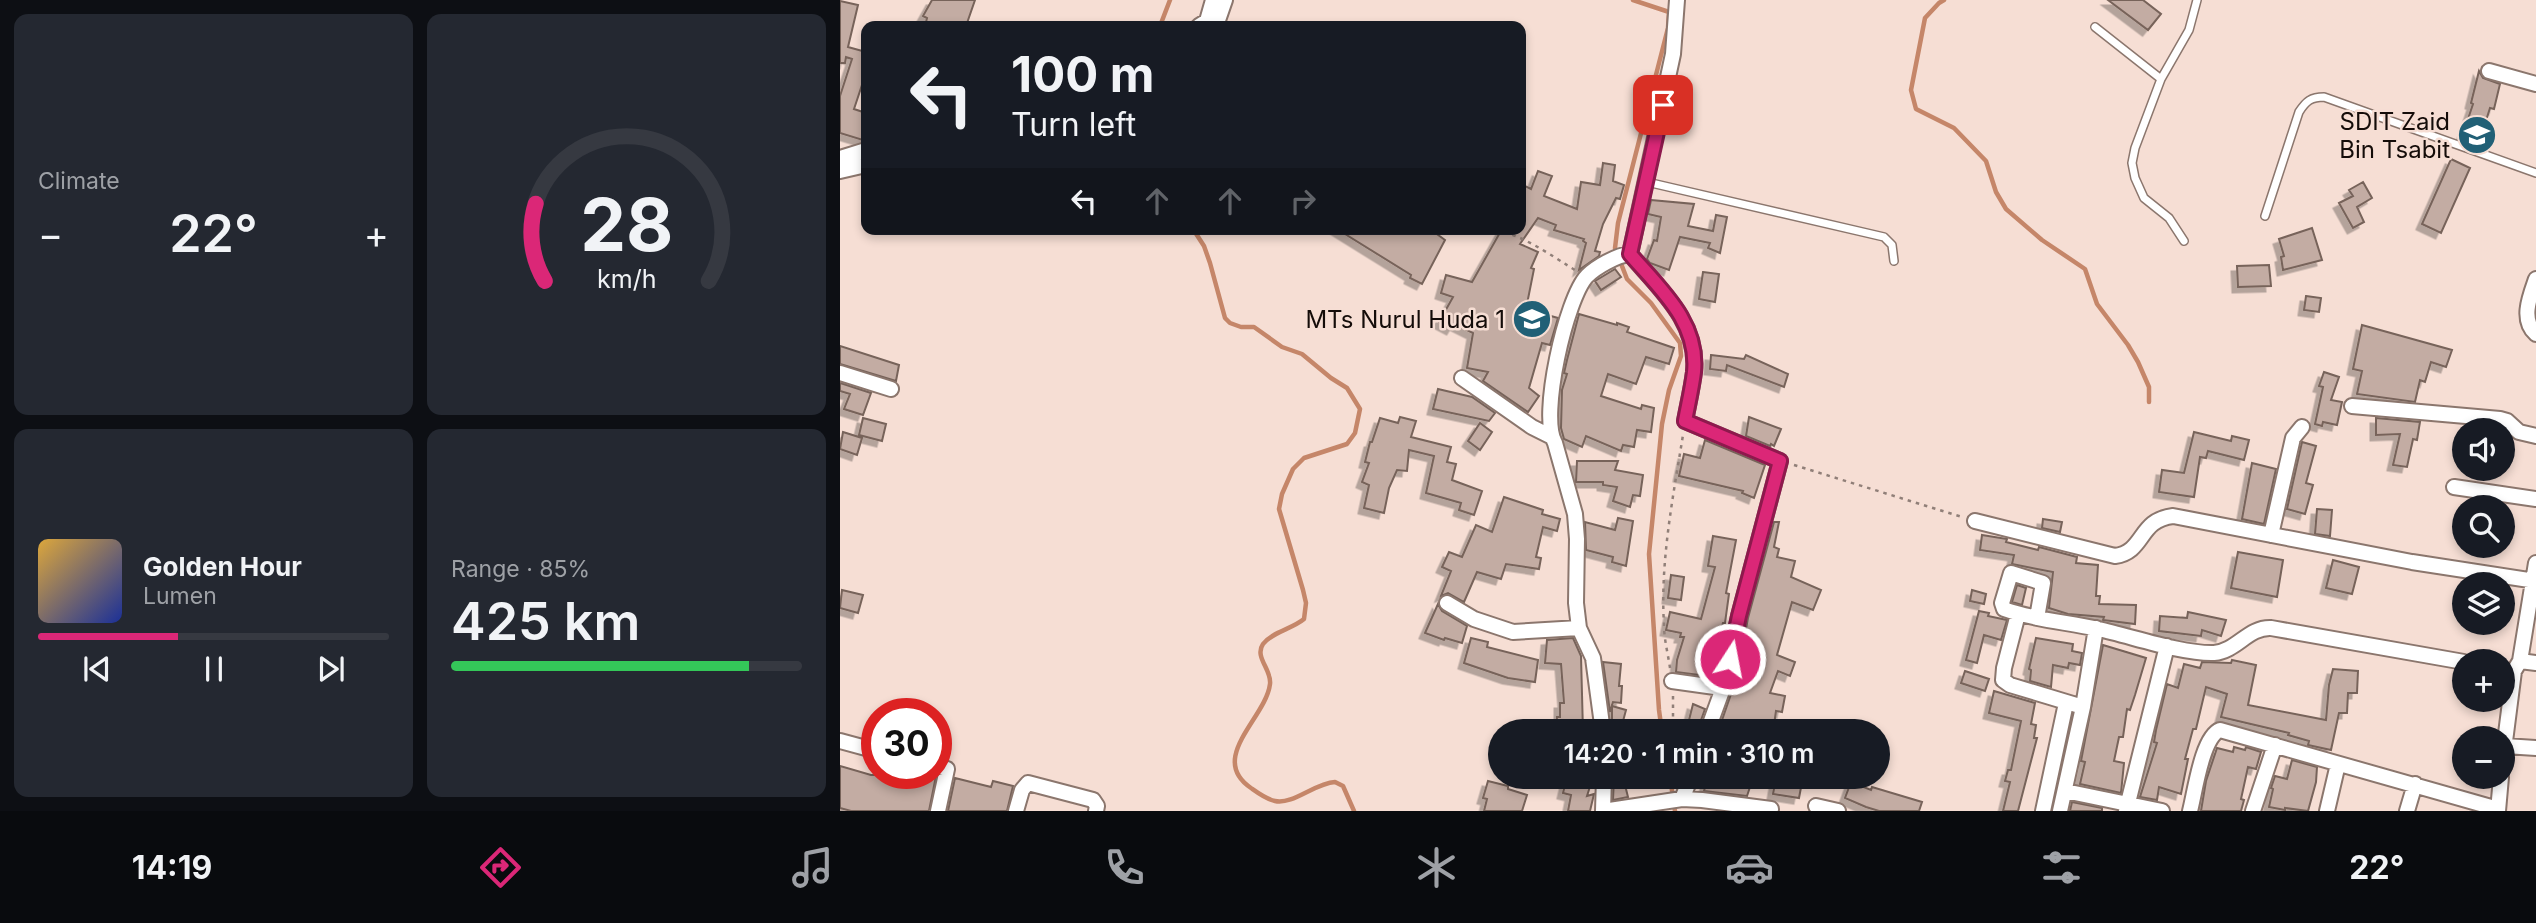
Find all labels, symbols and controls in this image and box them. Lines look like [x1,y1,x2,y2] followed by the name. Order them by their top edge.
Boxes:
[1011,45,1155,104] text: 100 m
[896,49,987,140] icon: left
[1633,75,1693,135] pin
[1644,86,1682,124] icon: arrive
[1011,105,1136,144] text: Turn left
[2339,107,2450,164] place label: SDIT Zaid Bin Tsabit
[2456,114,2498,156] school or university icon: SDIT Zaid Bin Tsabit
[38,167,120,195] text: Climate
[580,180,673,269] text: 28
[1065,182,1103,220] icon: left
[1138,182,1176,220] icon: ahead
[1211,182,1249,220] icon: ahead
[1284,182,1322,220] icon: right
[169,202,258,265] text: 22°
[38,211,63,257] text: −
[364,211,389,257] text: +
[597,263,656,293] text: km/h
[1511,298,1553,340] school or university icon: MTs Nurul Huda 1
[1305,305,1505,334] place label: MTs Nurul Huda 1
[2452,418,2515,789] map controls
[2452,418,2515,481] button: sound
[2452,495,2515,558] button: search
[143,551,302,582] text: Golden Hour
[451,555,590,583] text: Range · 85%
[2452,572,2515,635] button: layers
[143,582,217,610] text: Lumen
[451,590,640,653] text: 425 km
[1693,622,1767,696] position arrow
[2452,649,2515,712] button: +
[78,650,116,688] icon: previous
[195,650,233,688] icon: pause
[312,650,350,688] icon: next
[861,698,952,789] speed limit sign: 30
[2452,726,2515,789] button: −
[1563,738,1815,769] text: 14:20 · 1 min · 310 m
[476,843,525,892] icon: directions
[788,843,837,892] icon: music
[1100,843,1149,892] icon: phone
[1412,843,1461,892] icon: climate
[1725,843,1774,892] icon: car
[2037,843,2086,892] icon: filters
[132,848,212,887] text: 14:19
[2349,848,2404,887] text: 22°

